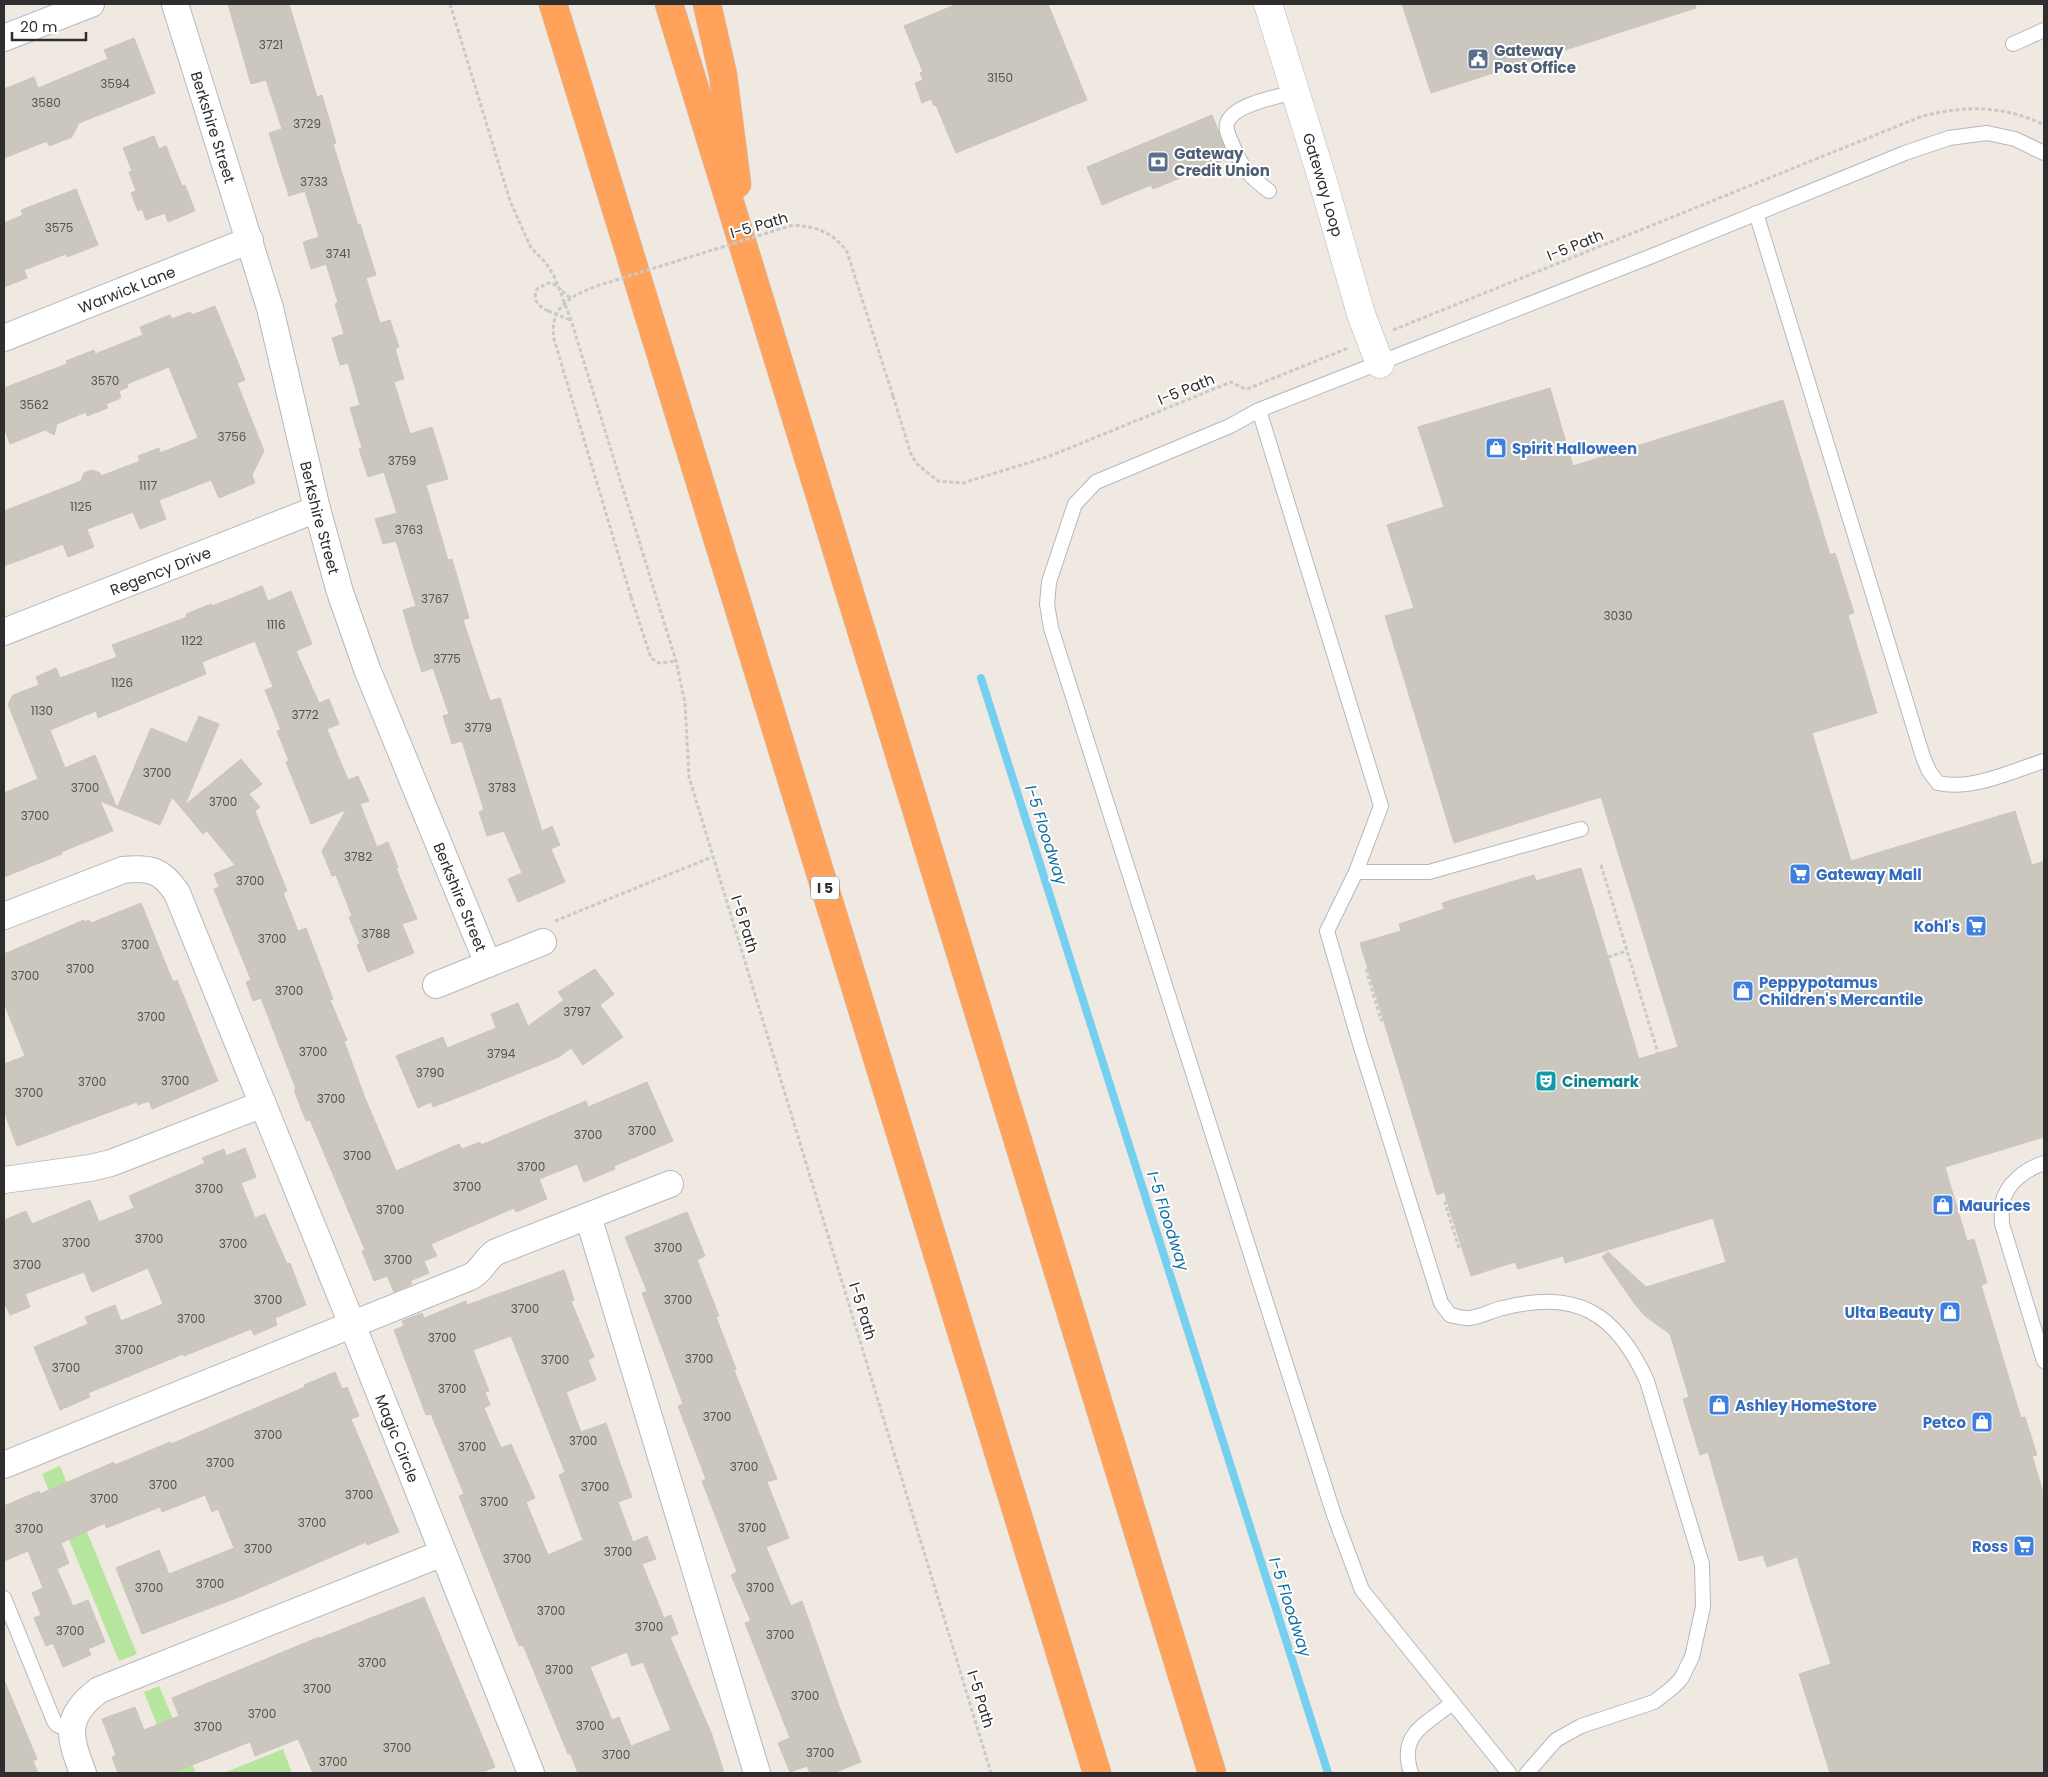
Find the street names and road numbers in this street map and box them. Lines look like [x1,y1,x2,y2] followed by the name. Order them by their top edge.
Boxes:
[186,69,241,186] street label: Berkshire Street
[1298,130,1349,239] street label: Gateway Loop
[728,207,790,243] street label: I-5 Path
[1544,224,1606,266] street label: I-5 Path
[75,260,178,318] street label: Warwick Lane
[1155,368,1217,410] street label: I-5 Path
[296,459,345,576] street label: Berkshire Street
[107,541,214,600] street label: Regency Drive
[429,839,492,955] street label: Berkshire Street
[811,876,839,900] road number: I 5
[726,893,764,955] street label: I-5 Path
[844,1280,882,1342] street label: I-5 Path
[371,1391,425,1485] street label: Magic Circle
[962,1668,1000,1730] street label: I-5 Path

